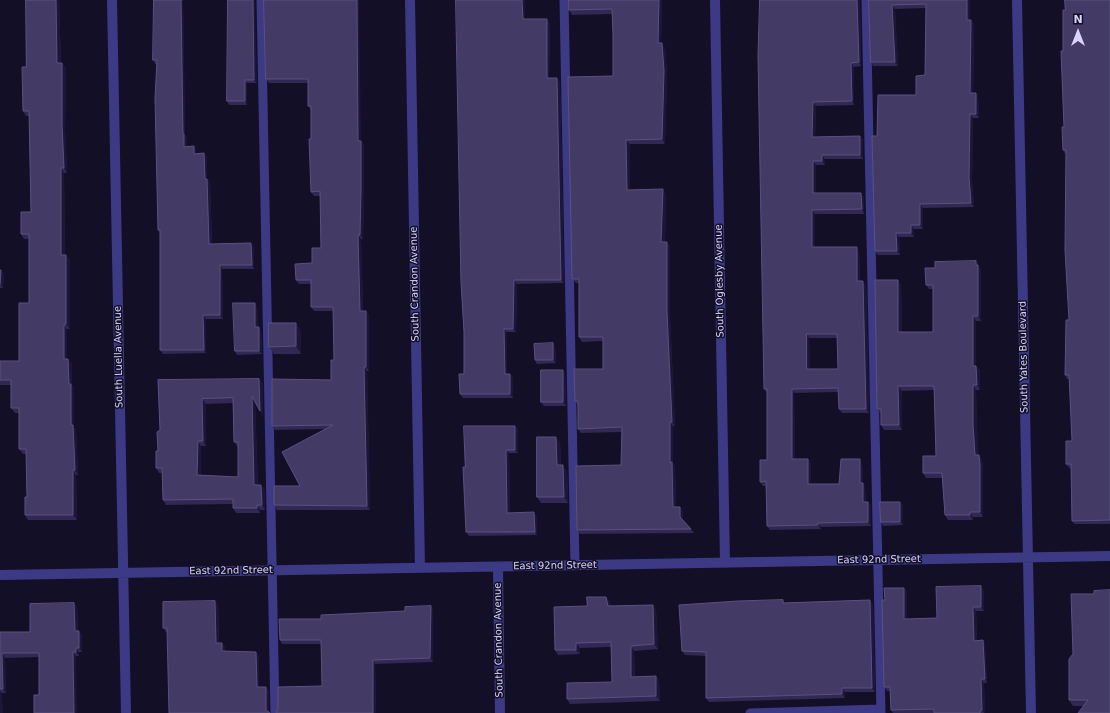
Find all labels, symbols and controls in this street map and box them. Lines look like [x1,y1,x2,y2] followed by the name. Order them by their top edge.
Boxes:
[1058,12,1098,52] north arrow
[1073,13,1083,26] text: N
[713,224,727,338] street label: South Oglesby Avenue
[408,226,422,342] street label: South Crandon Avenue
[1017,301,1031,413] street label: South Yates Boulevard
[112,306,126,408] street label: South Luella Avenue
[837,553,921,567] street label: East 92nd Street
[513,559,597,573] street label: East 92nd Street
[189,564,273,578] street label: East 92nd Street
[492,582,506,698] street label: South Crandon Avenue

